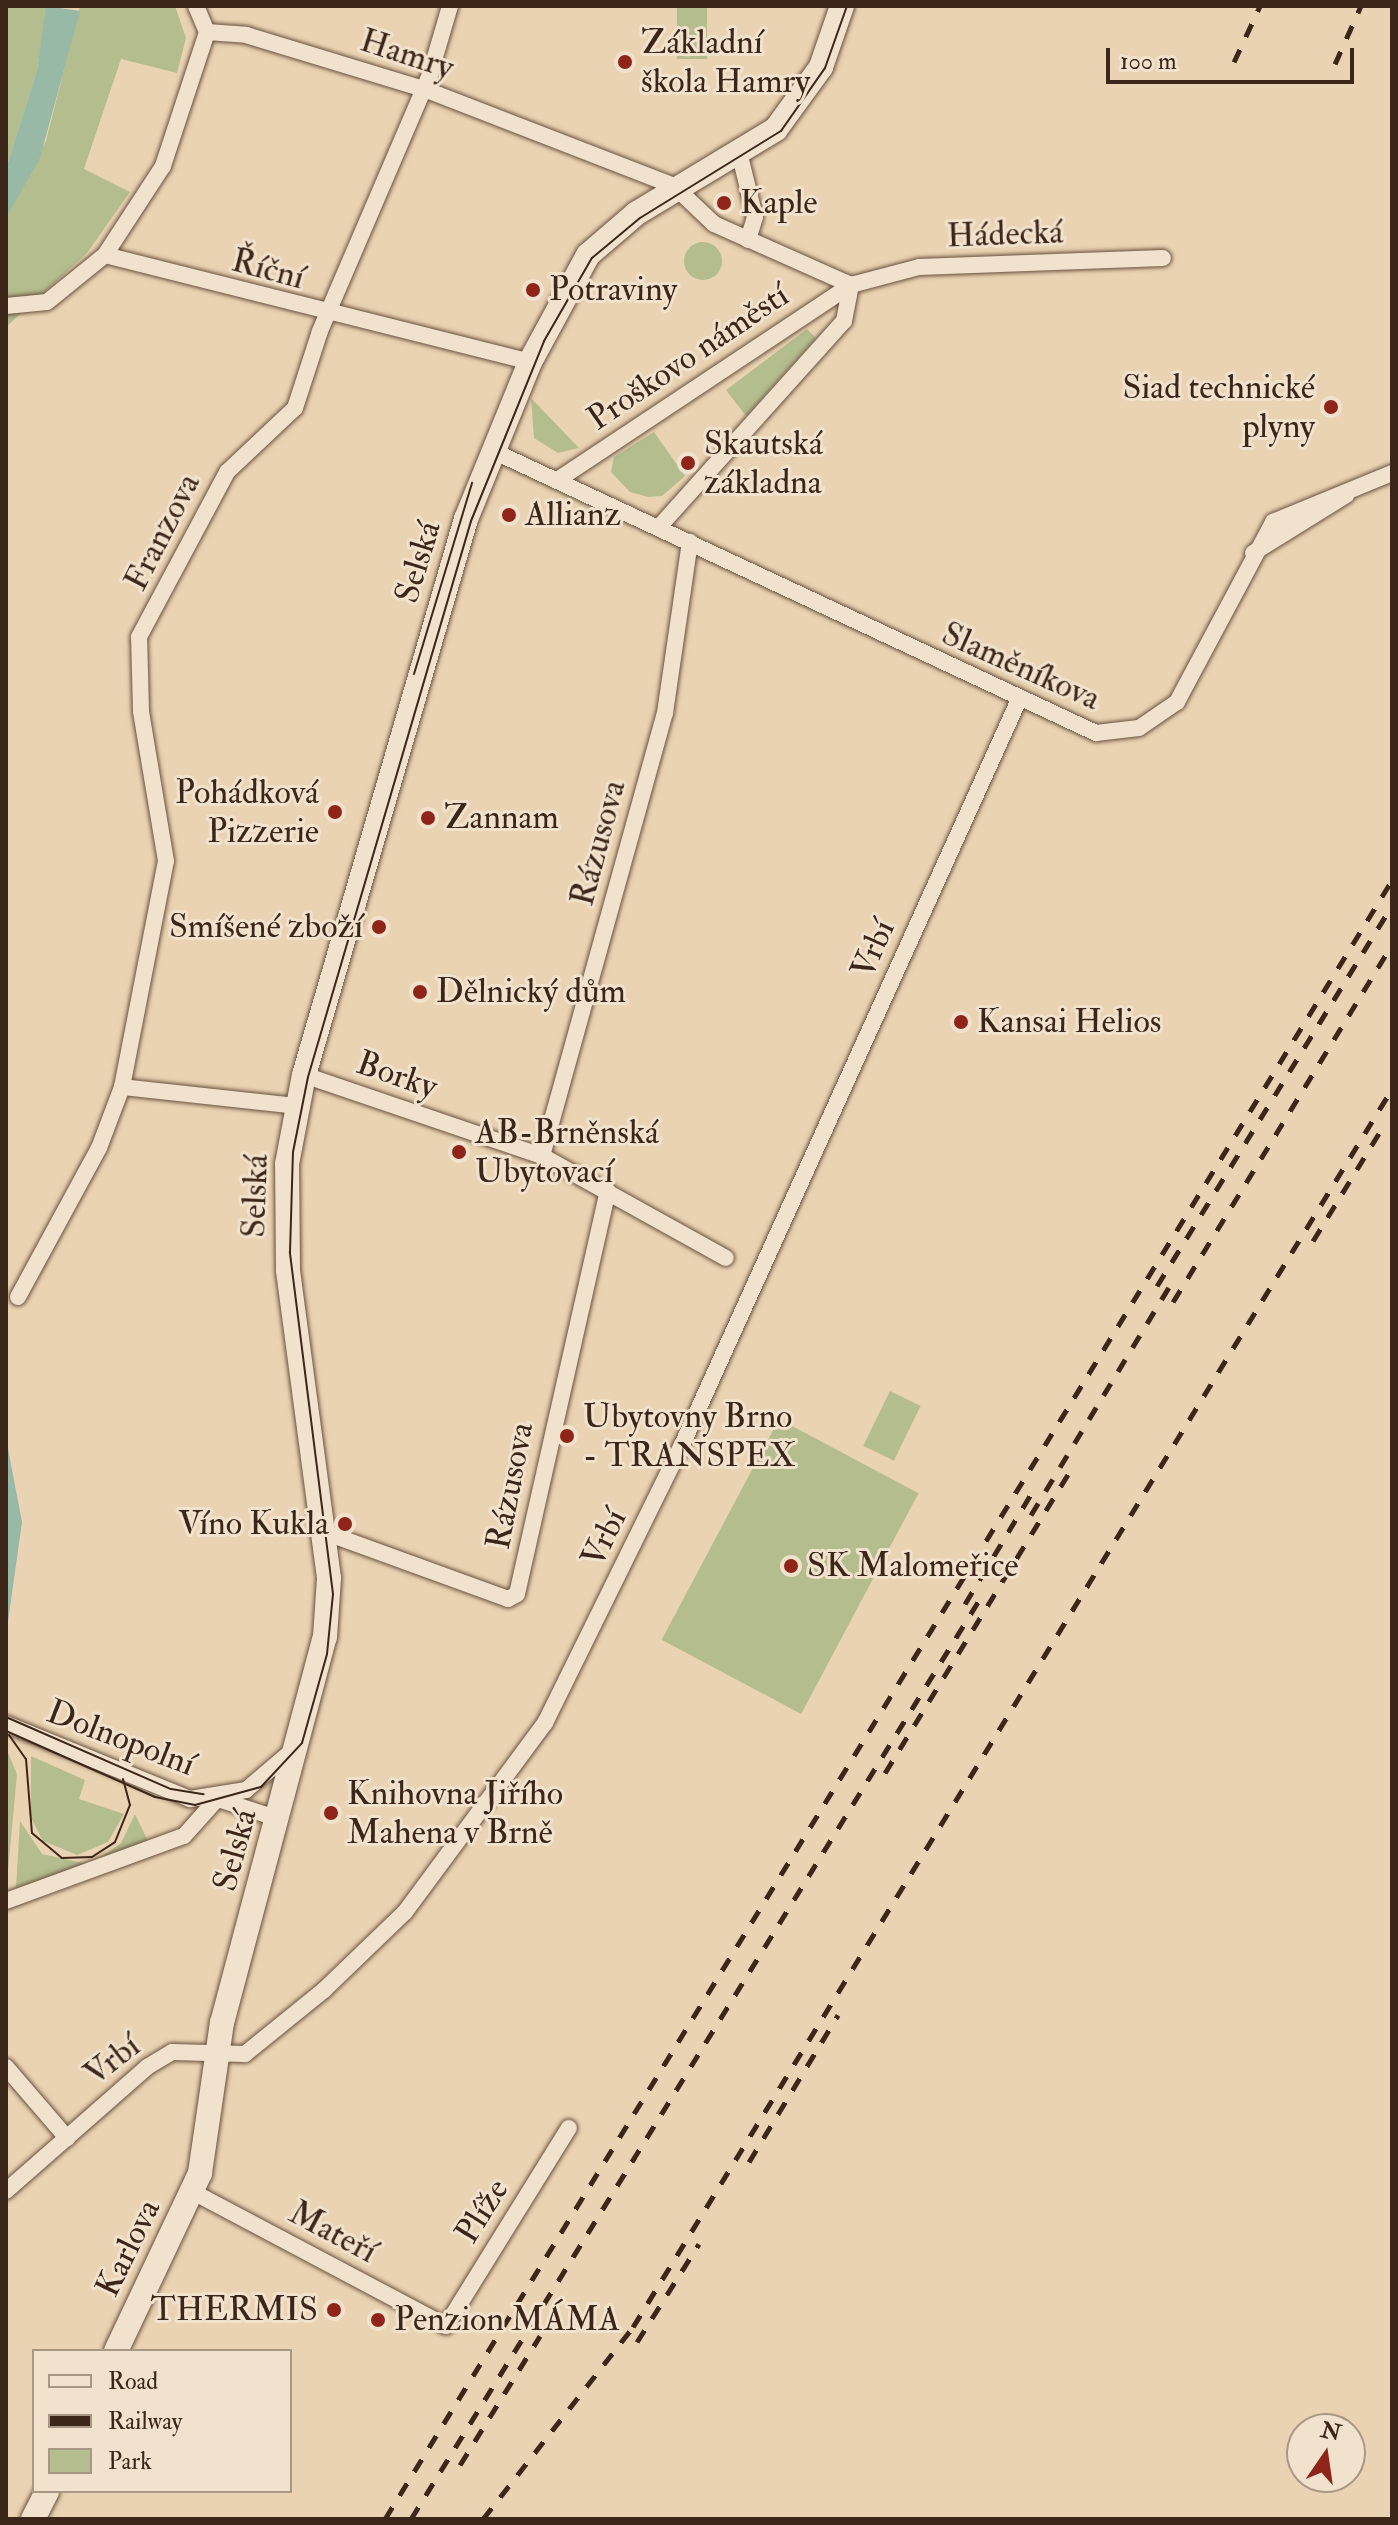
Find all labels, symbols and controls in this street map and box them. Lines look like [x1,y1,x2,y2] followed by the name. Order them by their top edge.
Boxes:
[355,20,459,88] street label: Hamry
[641,22,810,102] place label: Základní škola Hamry
[1110,32,1358,82] scale bar
[1120,46,1177,77] text: 100 m
[616,53,634,71] marker: Základní škola Hamry
[740,183,817,223] place label: Kaple
[715,194,733,212] marker: Kaple
[946,212,1064,256] street label: Hádecká
[227,240,309,298] street label: Říční
[549,270,677,310] place label: Potraviny
[580,275,796,439] street label: Proškovo náměstí
[524,281,542,299] marker: Potraviny
[1122,367,1315,446] place label: Siad technické plyny
[1322,398,1340,416] marker: Siad technické plyny
[704,423,823,502] place label: Skautská základna
[679,454,697,472] marker: Skautská základna
[115,467,209,597] street label: Franzova
[525,495,621,535] place label: Allianz
[500,506,518,524] marker: Allianz
[386,516,450,608] street label: Selská
[936,613,1106,719] street label: Slaměníkova
[175,772,319,852] place label: Pohádková Pizzerie
[562,776,634,910] street label: Rázusova
[444,798,559,838] place label: Zannam
[326,803,344,821] marker: Pohádková Pizzerie
[419,809,437,827] marker: Zannam
[169,907,363,947] place label: Smíšené zboží
[842,913,904,985] street label: Vrbí
[370,918,388,936] marker: Smíšené zboží
[436,972,626,1012] place label: Dělnický dům
[411,983,429,1001] marker: Dělnický dům
[977,1002,1161,1042] place label: Kansai Helios
[952,1013,970,1031] marker: Kansai Helios
[351,1042,443,1108] street label: Borky
[475,1112,659,1192] place label: AB-Brněnská Ubytovací
[450,1143,468,1161] marker: AB-Brněnská Ubytovací
[233,1154,277,1238] street label: Selská
[583,1396,796,1476] place label: Ubytovny Brno - TRANSPEX
[478,1419,542,1553] street label: Rázusova
[558,1427,576,1445] marker: Ubytovny Brno - TRANSPEX
[573,1502,635,1574] street label: Vrbí
[178,1504,329,1544] place label: Víno Kukla
[336,1515,354,1533] marker: Víno Kukla
[807,1546,1018,1586] place label: SK Malomeřice
[782,1557,800,1575] marker: SK Malomeřice
[41,1691,201,1785] street label: Dolnopolní
[347,1773,563,1852] place label: Knihovna Jiřího Mahena v Brně
[204,1804,266,1896] street label: Selská
[322,1804,340,1822] marker: Knihovna Jiřího Mahena v Brně
[76,2026,148,2094] street label: Vrbí
[447,2171,517,2251] street label: Plíže
[282,2192,384,2272] street label: Mateří
[87,2193,169,2303] street label: Karlova
[151,2290,318,2330] place label: THERMIS
[394,2300,620,2340] place label: Penzion MÁMA
[325,2301,343,2319] marker: THERMIS
[369,2311,387,2329] marker: Penzion MÁMA
[32,2349,292,2493] legend
[108,2366,158,2397] text: Road
[108,2406,182,2437] text: Railway
[1286,2413,1366,2493] north arrow
[1318,2416,1344,2447] text: N
[108,2446,152,2477] text: Park

